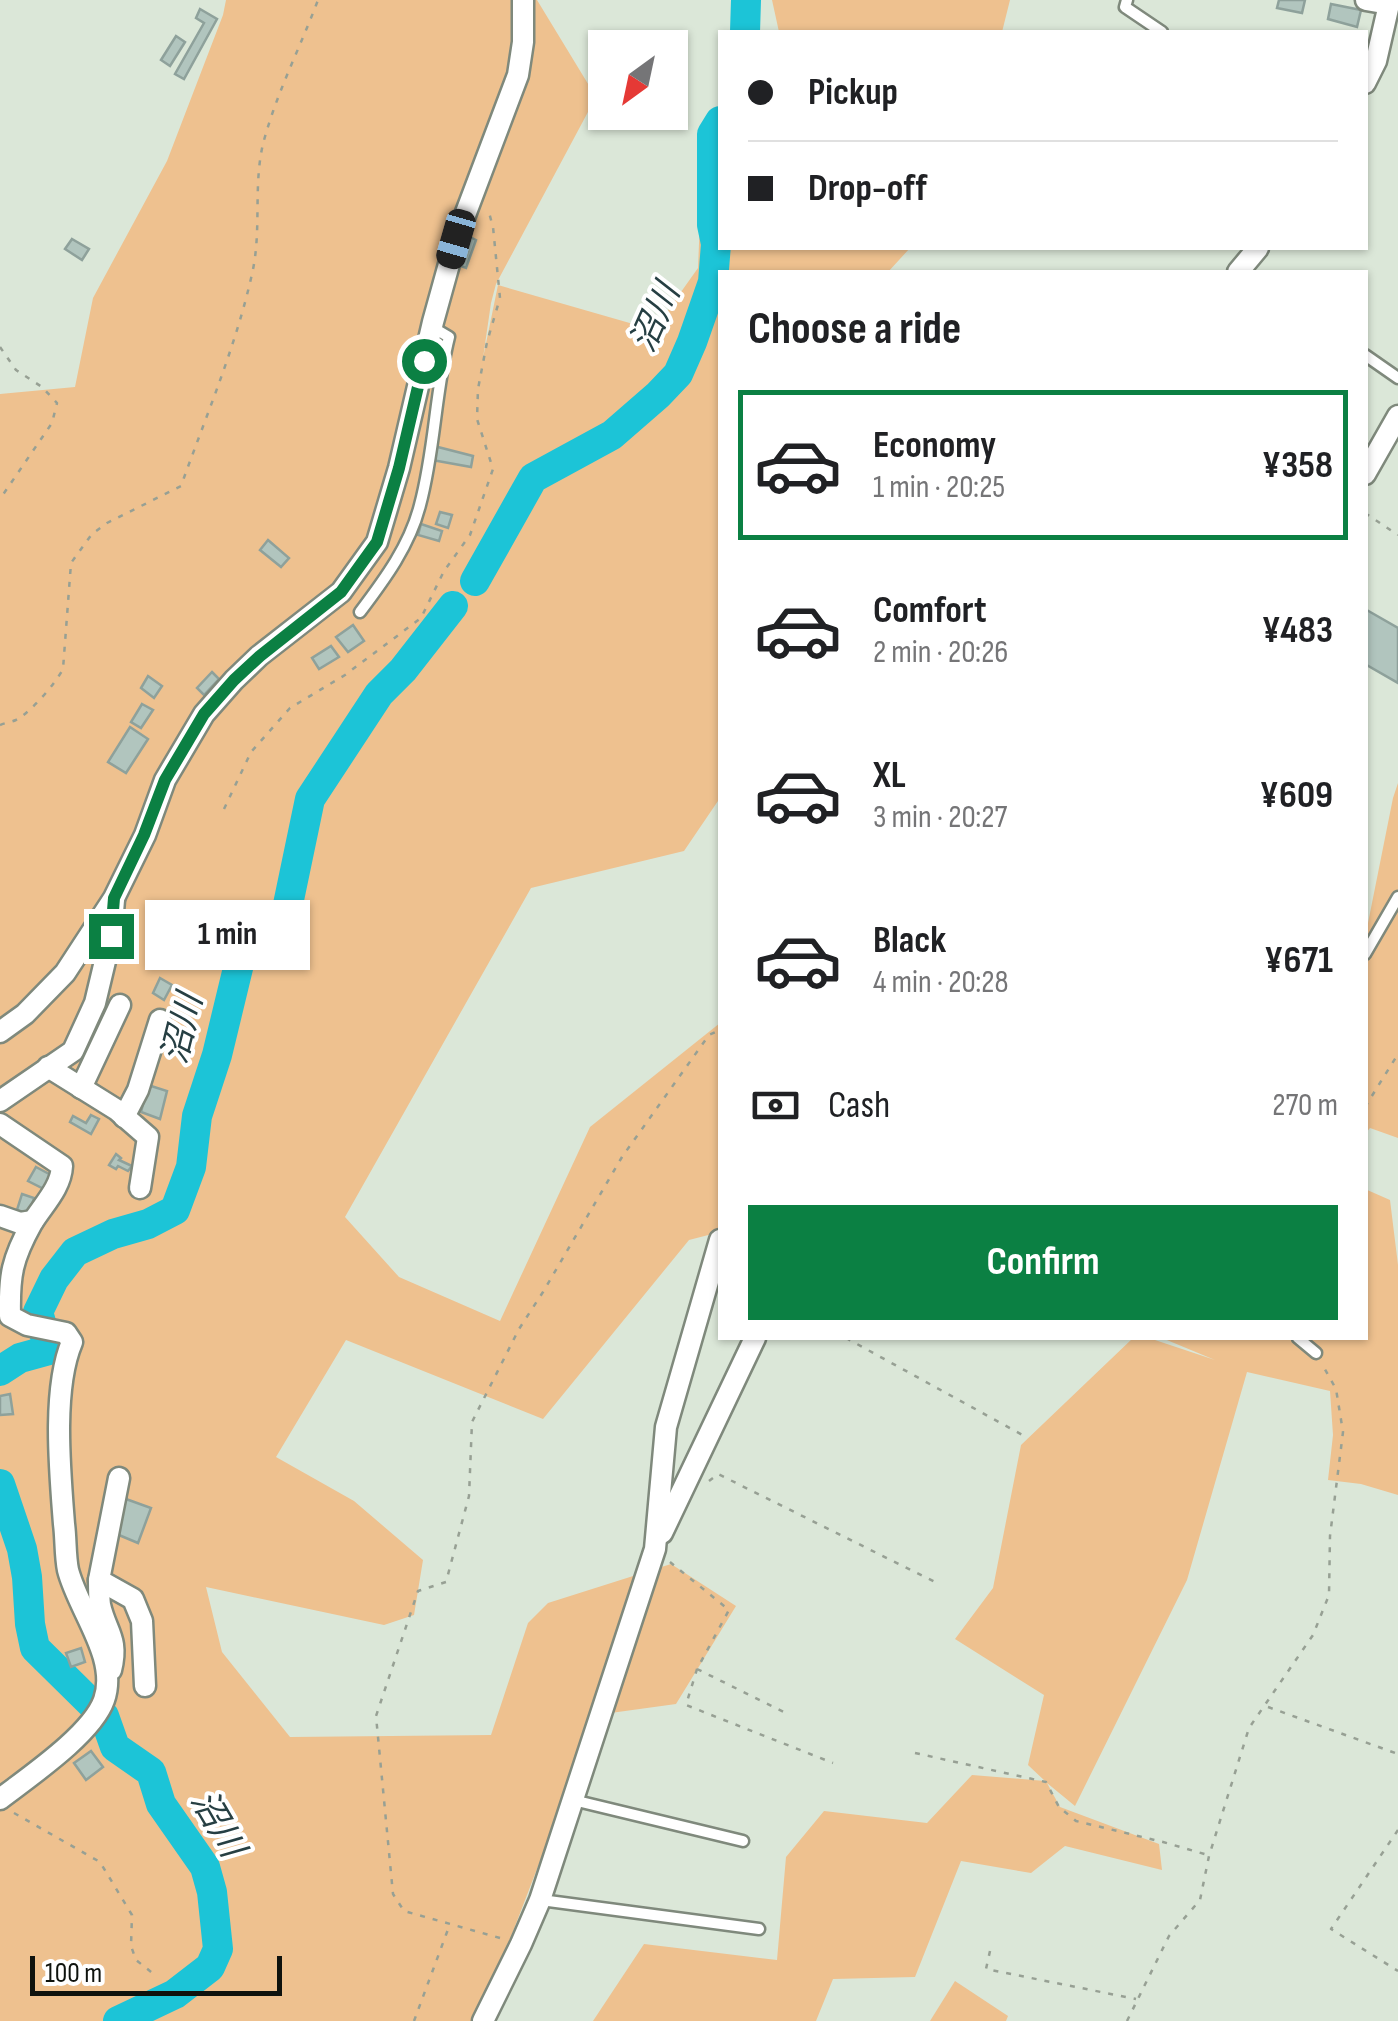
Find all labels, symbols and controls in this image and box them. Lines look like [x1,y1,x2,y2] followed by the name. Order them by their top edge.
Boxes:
[588,30,688,130] north arrow
[588,30,688,130] map controls
[808,70,898,115] text: Pickup
[808,166,927,211] text: Drop-off
[433,206,479,272] car
[622,274,692,359] water label: 沼川
[748,302,961,357] text: Choose a ride
[402,339,447,384] route start
[753,420,843,510] icon: car
[873,423,996,468] text: Economy
[1262,443,1333,488] text: ¥358
[873,468,1005,507] text: 1 min · 20:25
[753,585,843,675] icon: car
[873,588,987,633] text: Comfort
[1261,608,1333,653] text: ¥483
[873,633,1008,672] text: 2 min · 20:26
[753,750,843,840] icon: car
[873,753,906,798] text: XL
[1260,773,1333,818] text: ¥609
[873,798,1007,837] text: 3 min · 20:27
[146,901,311,971] callout: 1 min
[89,914,134,959] route end
[198,915,257,954] text: 1 min
[753,915,843,1005] icon: car
[873,918,946,963] text: Black
[1264,938,1333,983] text: ¥671
[873,963,1009,1002] text: 4 min · 20:28
[154,986,213,1068] water label: 沼川
[748,1078,803,1133] icon: cash
[828,1083,890,1128] text: Cash
[1272,1086,1338,1125] text: 270 m
[748,1205,1338,1320] button: Confirm
[181,1783,255,1869] water label: 沼川
[30,1951,282,1996] scale bar
[45,1957,102,1990] text: 100 m

